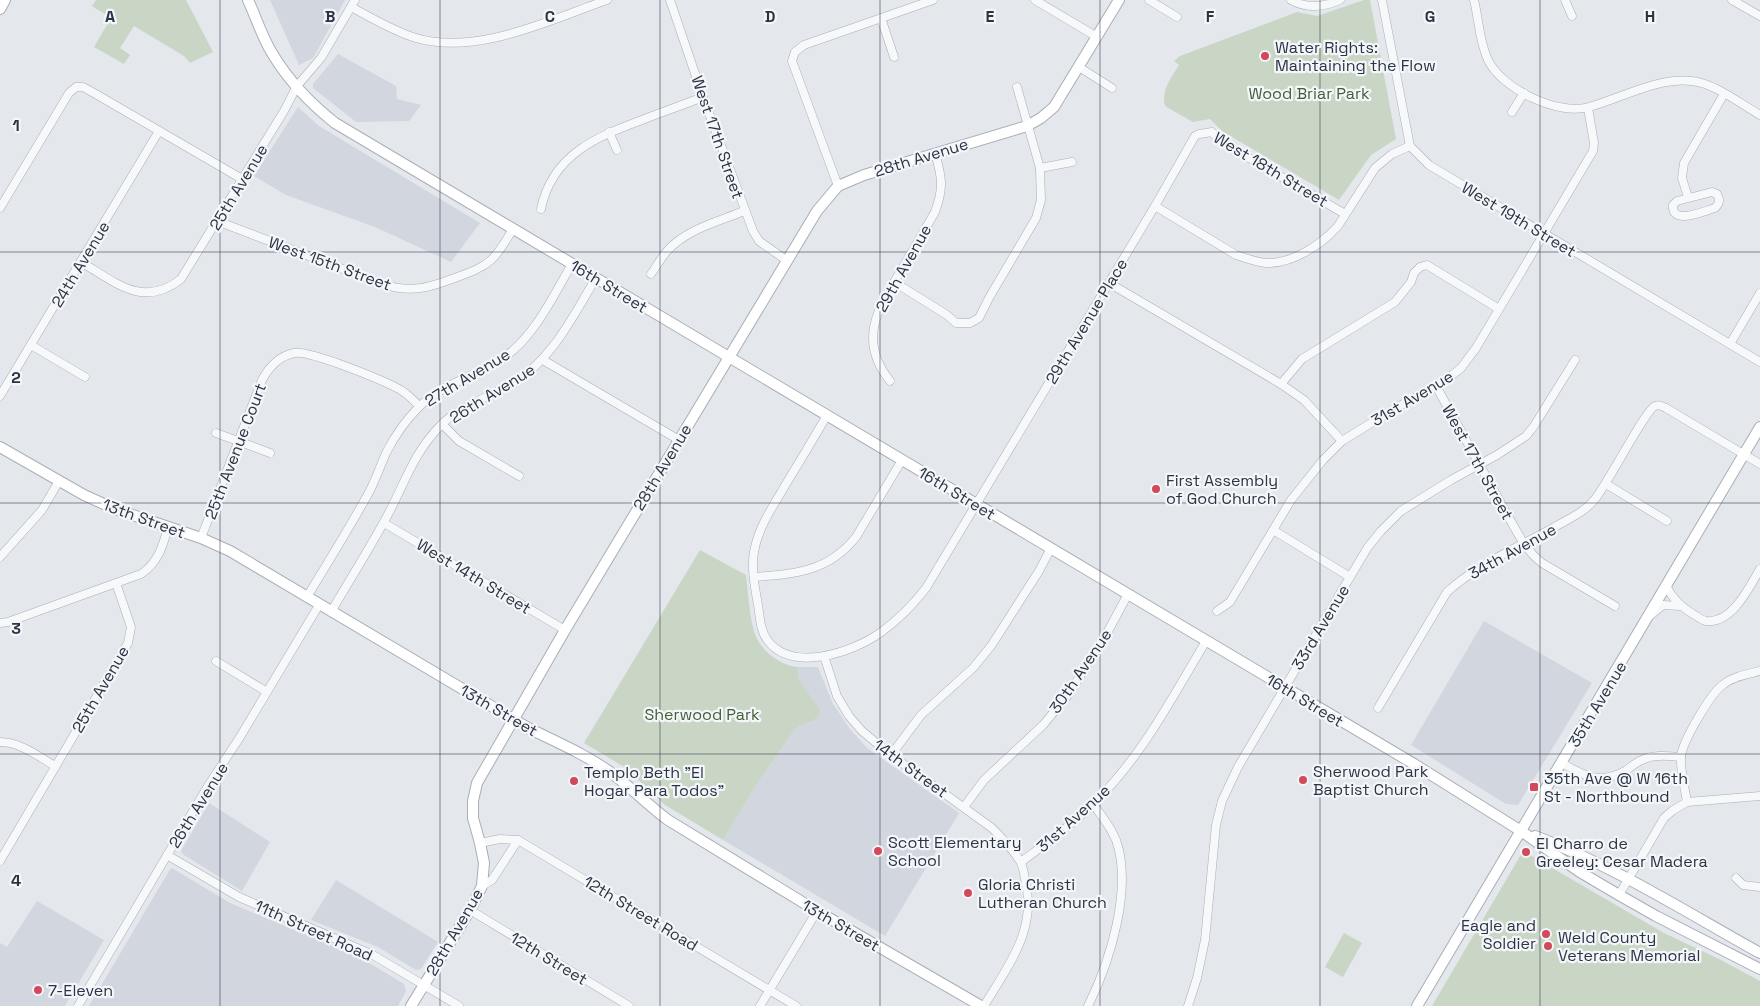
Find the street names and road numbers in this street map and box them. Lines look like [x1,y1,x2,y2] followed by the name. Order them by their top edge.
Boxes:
[687,73,748,202] street label: West 17th Street
[1210,127,1332,212] street label: West 18th Street
[872,133,971,182] street label: 28th Avenue
[204,140,272,234] street label: 25th Avenue
[1458,177,1580,262] street label: West 19th Street
[47,217,114,311] street label: 24th Avenue
[871,221,936,316] street label: 29th Avenue
[265,231,394,295] street label: West 15th Street
[566,255,651,318] street label: 16th Street
[1041,255,1132,388] street label: 29th Avenue Place
[421,344,514,411] street label: 27th Avenue
[446,359,539,428] street label: 26th Avenue
[1367,366,1457,431] street label: 31st Avenue
[200,380,271,522] street label: 25th Avenue Court
[1437,401,1518,524] street label: West 17th Street
[628,420,696,514] street label: 28th Avenue
[914,462,999,525] street label: 16th Street
[100,494,188,543] street label: 13th Street
[1465,519,1560,584] street label: 34th Avenue
[413,534,535,619] street label: West 14th Street
[1287,581,1354,674] street label: 33rd Avenue
[1044,625,1116,718] street label: 30th Avenue
[67,642,134,736] street label: 25th Avenue
[1563,657,1631,751] street label: 35th Avenue
[1262,669,1347,732] street label: 16th Street
[456,680,541,741] street label: 13th Street
[869,734,952,802] street label: 14th Street
[164,759,233,852] street label: 26th Avenue
[1032,780,1115,857] street label: 31st Avenue
[580,871,702,956] street label: 12th Street Road
[421,885,488,980] street label: 28th Avenue
[252,895,376,966] street label: 11th Street Road
[798,895,883,956] street label: 13th Street
[506,927,591,990] street label: 12th Street

